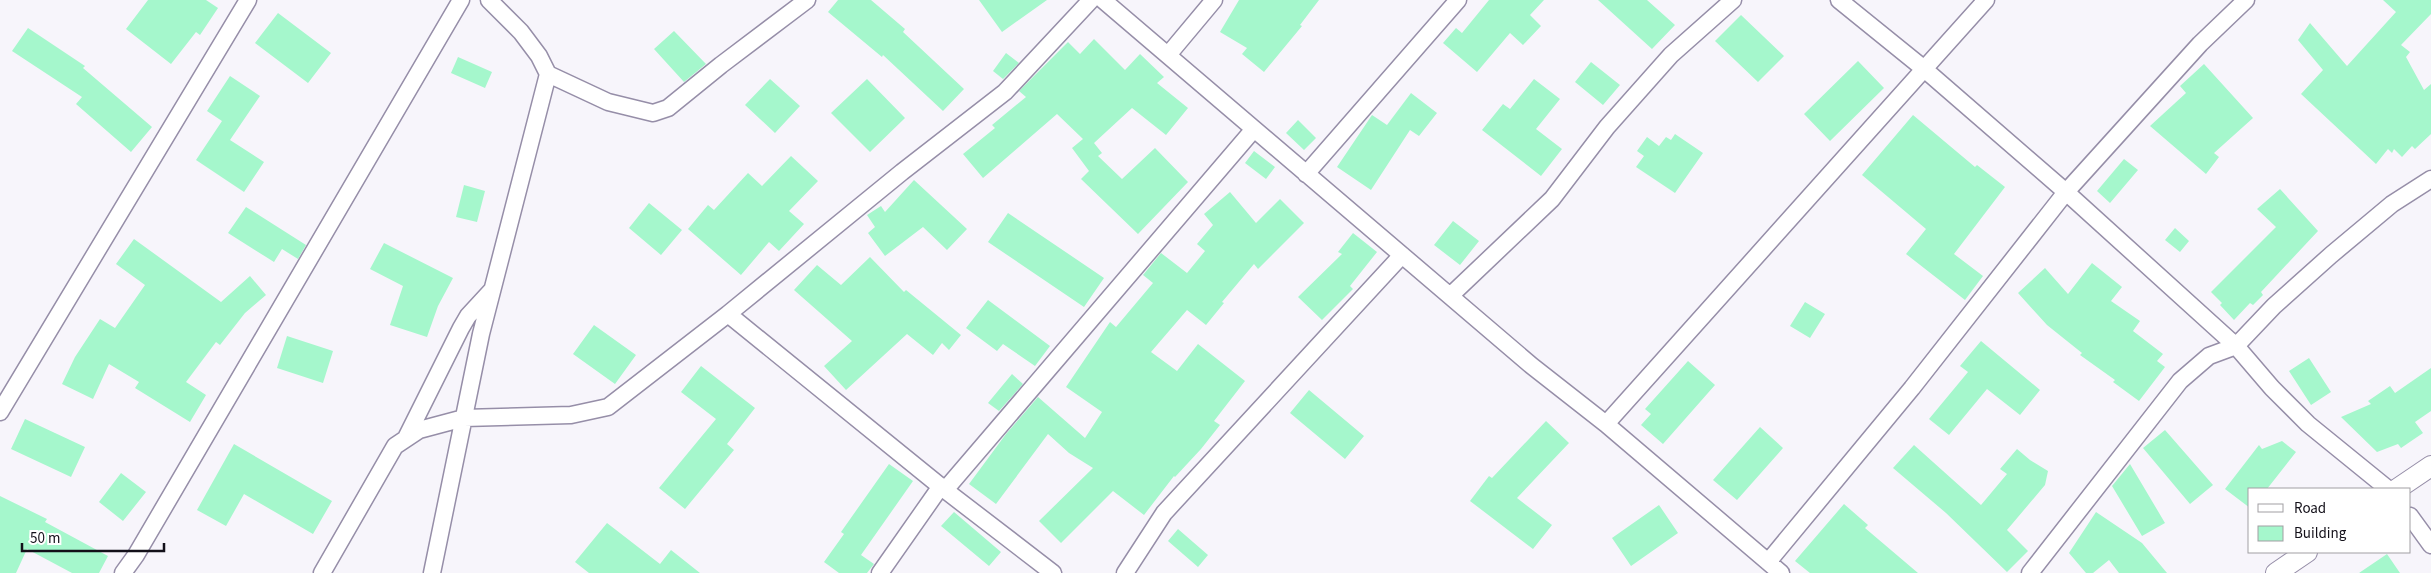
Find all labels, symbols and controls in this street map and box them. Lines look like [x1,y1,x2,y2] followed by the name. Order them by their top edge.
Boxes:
[2248,488,2411,553] legend
[2294,498,2326,519] text: Road
[22,520,165,552] scale bar
[2294,523,2347,544] text: Building
[30,528,60,549] text: 50 m

